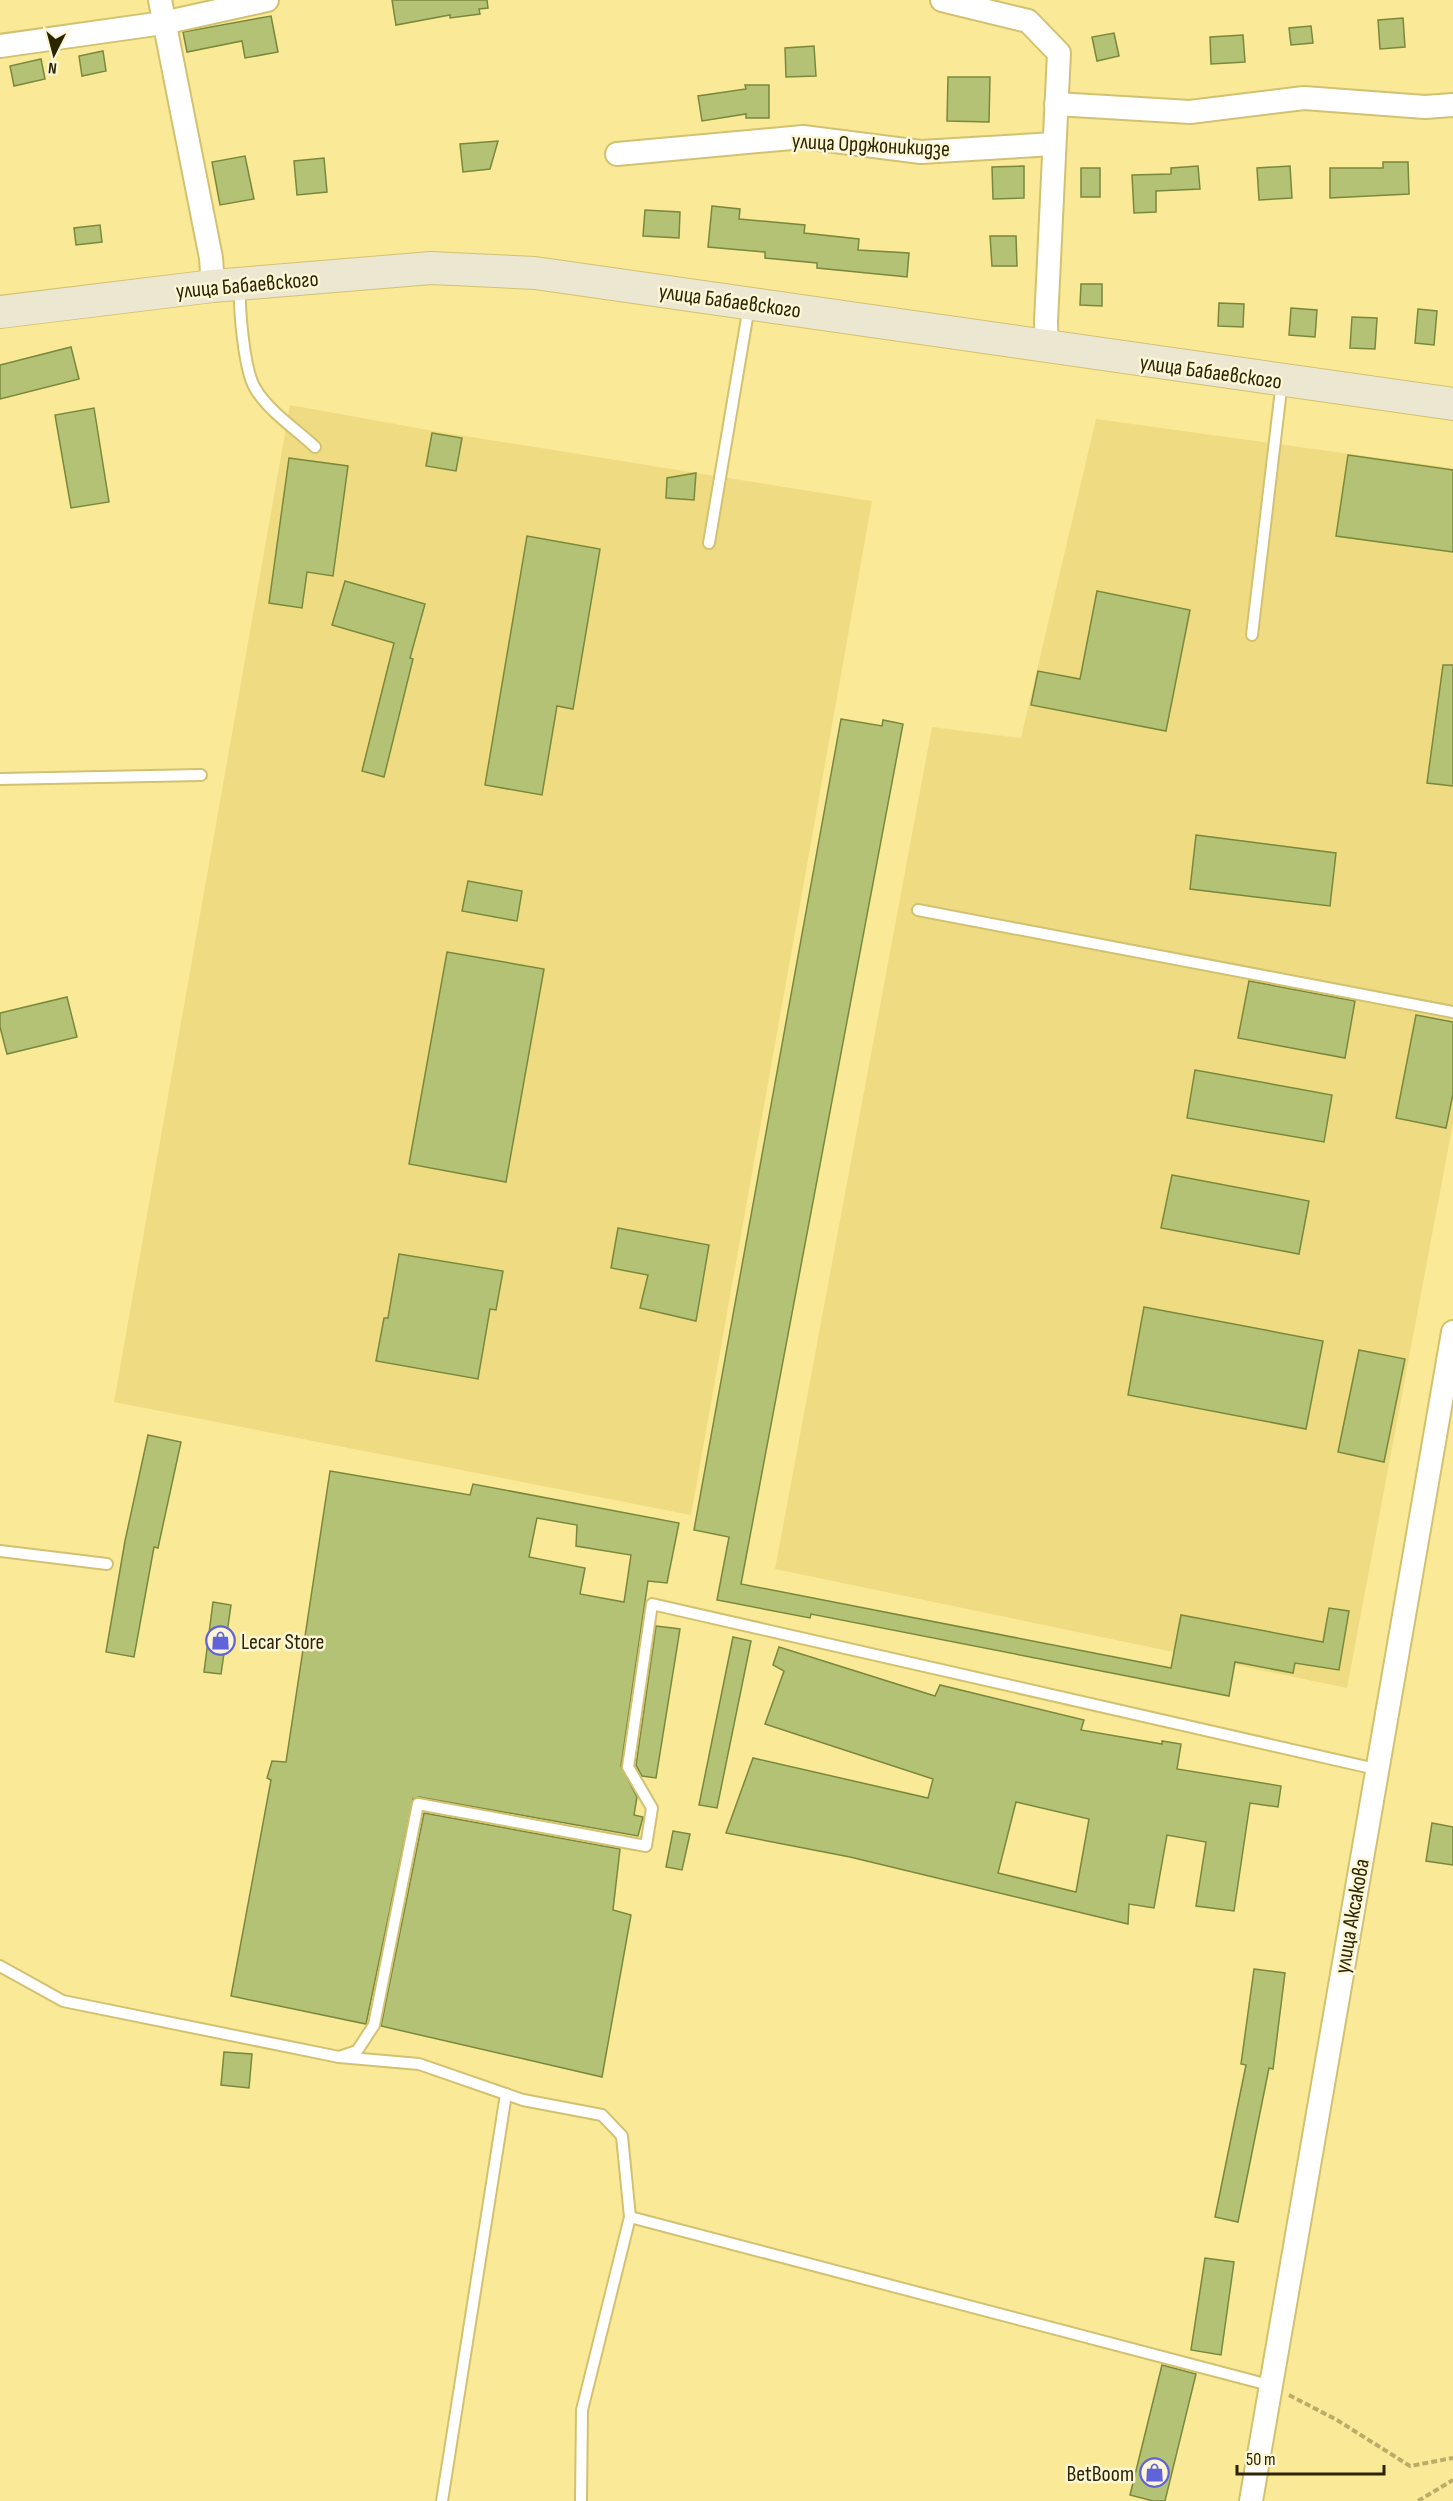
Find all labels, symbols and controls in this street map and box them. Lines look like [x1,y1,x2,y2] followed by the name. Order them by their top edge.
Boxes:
[24,24,84,84] north arrow
[47,58,58,77] text: N
[791,128,951,163] street label: улица Орджоникидзе
[175,266,320,305] street label: улица Бабаевского
[657,278,803,325] street label: улица Бабаевского
[1138,349,1284,396] street label: улица Бабаевского
[204,1625,236,1657] shop icon: Lecar Store
[241,1629,324,1656] place label: Lecar Store
[1329,1857,1376,1976] street label: улица Аксакова
[1237,2438,1384,2476] scale bar
[1246,2449,1276,2470] text: 50 m
[1139,2457,1171,2489] shop icon: BetBoom
[1067,2461,1134,2488] place label: BetBoom

